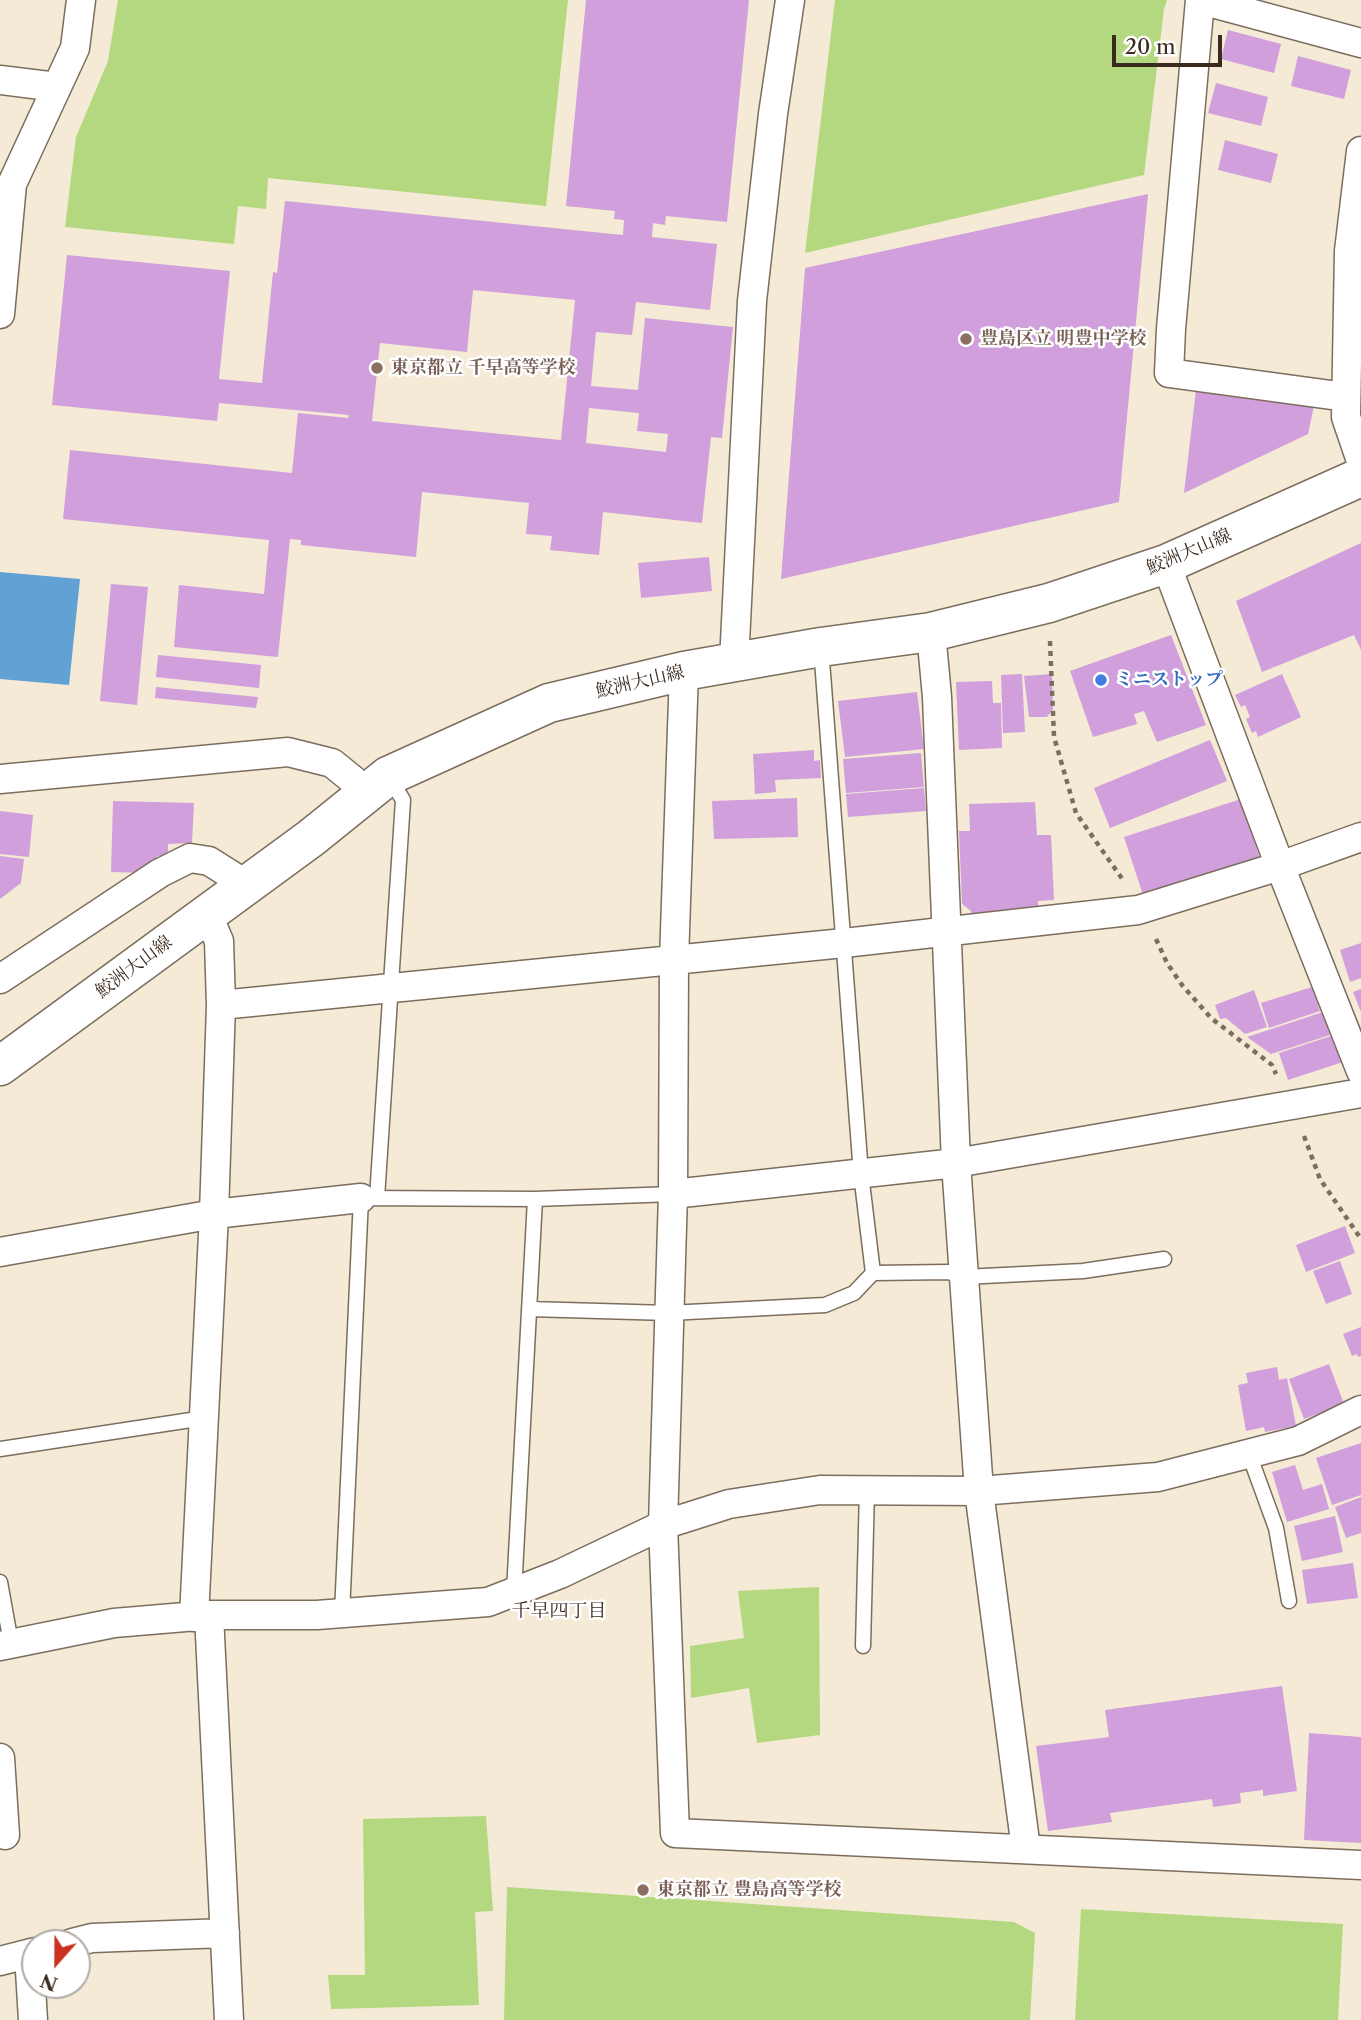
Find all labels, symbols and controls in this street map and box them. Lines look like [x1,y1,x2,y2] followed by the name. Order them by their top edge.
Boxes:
[1116,21,1226,65] scale bar
[1125,34,1176,59] text: 20 m
[980,328,1147,350] place label: 豊島区立 明豊中学校
[958,331,974,347] marker: 豊島区立 明豊中学校
[391,357,576,379] place label: 東京都立 千早高等学校
[369,360,385,376] marker: 東京都立 千早高等学校
[1143,524,1235,580] street label: 鮫洲大山線
[594,661,686,703] street label: 鮫洲大山線
[1115,669,1223,691] place label: ミニストップ
[1093,672,1109,688] marker: ミニストップ
[92,931,176,1003] street label: 鮫洲大山線
[512,1601,606,1623] district label: 千早四丁目
[657,1879,842,1901] place label: 東京都立 豊島高等学校
[635,1882,651,1898] marker: 東京都立 豊島高等学校
[21,1929,91,1999] north arrow
[37,1969,61,1996] text: N

